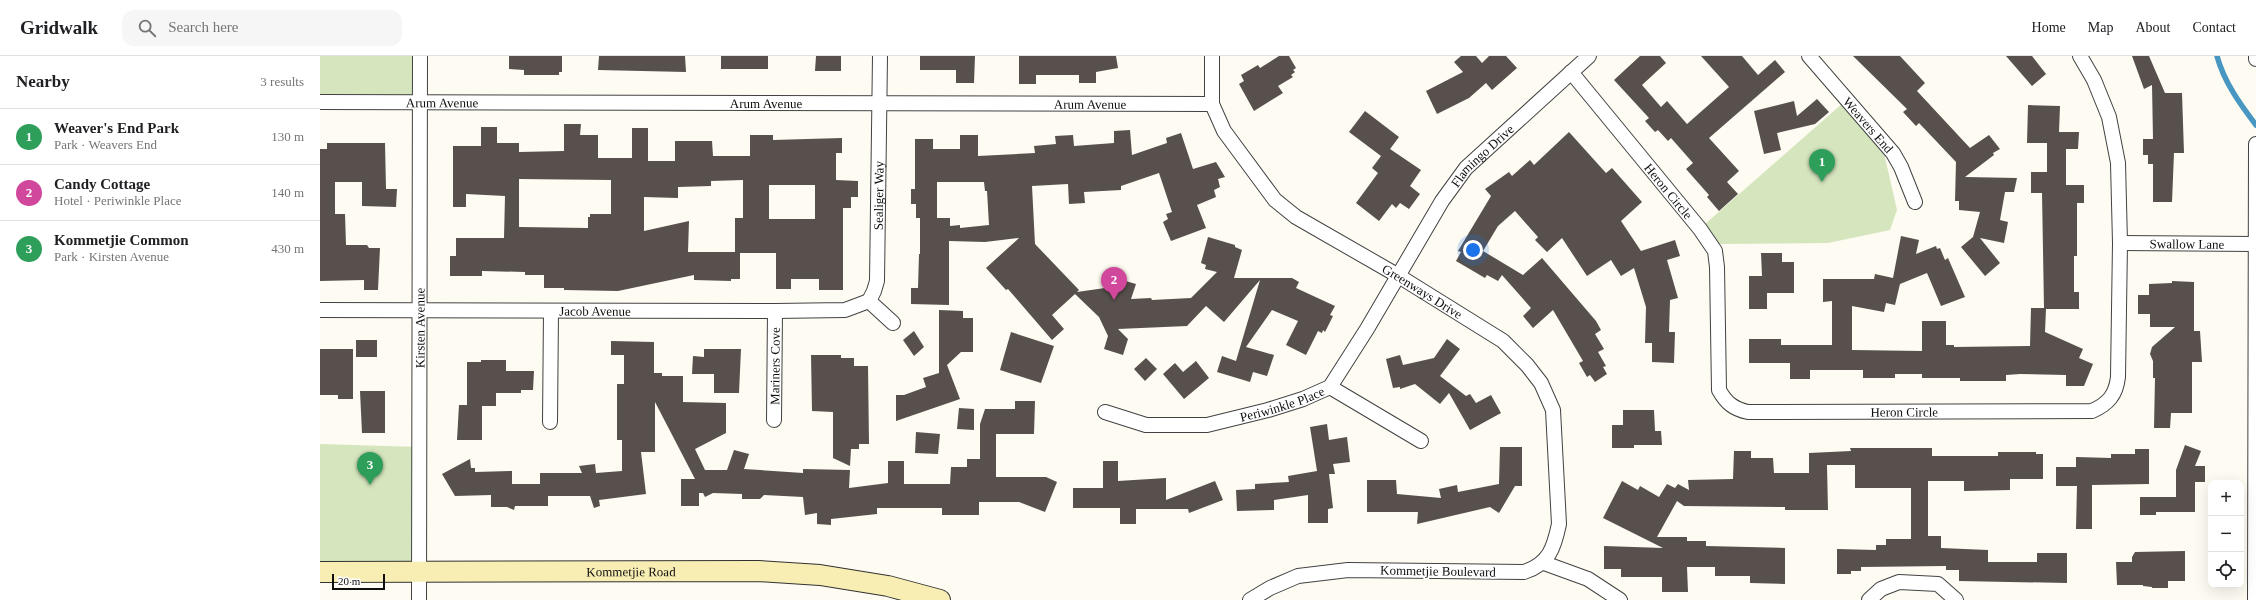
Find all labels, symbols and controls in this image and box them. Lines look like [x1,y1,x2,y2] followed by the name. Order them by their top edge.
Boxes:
[122,10,402,46] search box
[20,17,98,38] text: Gridwalk
[136,17,158,39] icon: search
[168,19,239,35] text: Search here
[2032,20,2066,35] text: Home
[2088,20,2113,35] text: Map
[2135,20,2170,35] text: About
[2192,20,2236,35] text: Contact
[16,72,70,91] text: Nearby
[260,74,304,89] text: 3 results
[1840,94,1897,156] street label: Weavers End
[406,95,478,110] street label: Arum Avenue
[730,95,802,111] street label: Arum Avenue
[1054,96,1126,111] street label: Arum Avenue
[54,120,179,136] text: Weaver's End Park
[1447,121,1517,190] street label: Flamingo Drive
[26,129,32,144] text: 1
[271,129,304,144] text: 130 m
[54,137,157,152] text: Park · Weavers End
[1809,149,1835,182] pin: 1
[870,160,886,230] street label: Sealiger Way
[1642,160,1696,222] street label: Heron Circle
[54,176,150,192] text: Candy Cottage
[26,185,32,200] text: 2
[271,185,304,200] text: 140 m
[54,193,181,208] text: Hotel · Periwinkle Place
[54,232,189,248] text: Kommetjie Common
[2150,236,2225,251] street label: Swallow Lane
[1463,240,1483,260] your location
[26,241,32,256] text: 3
[271,241,304,256] text: 430 m
[54,249,169,264] text: Park · Kirsten Avenue
[1380,261,1466,322] street label: Greenways Drive
[1101,267,1127,300] pin: 2
[412,288,427,368] street label: Kirsten Avenue
[559,303,631,318] street label: Jacob Avenue
[767,327,782,405] street label: Mariners Cove
[1238,383,1327,424] street label: Periwinkle Place
[1870,404,1938,419] street label: Heron Circle
[357,452,383,485] pin: 3
[2208,480,2244,588] map controls
[2208,480,2244,516] button: +
[2208,516,2244,552] button: −
[2208,552,2244,588] button: locate
[1380,562,1497,580] street label: Kommetjie Boulevard
[586,564,676,579] street label: Kommetjie Road
[332,572,385,591] scale bar
[338,575,360,587] text: 20 m

